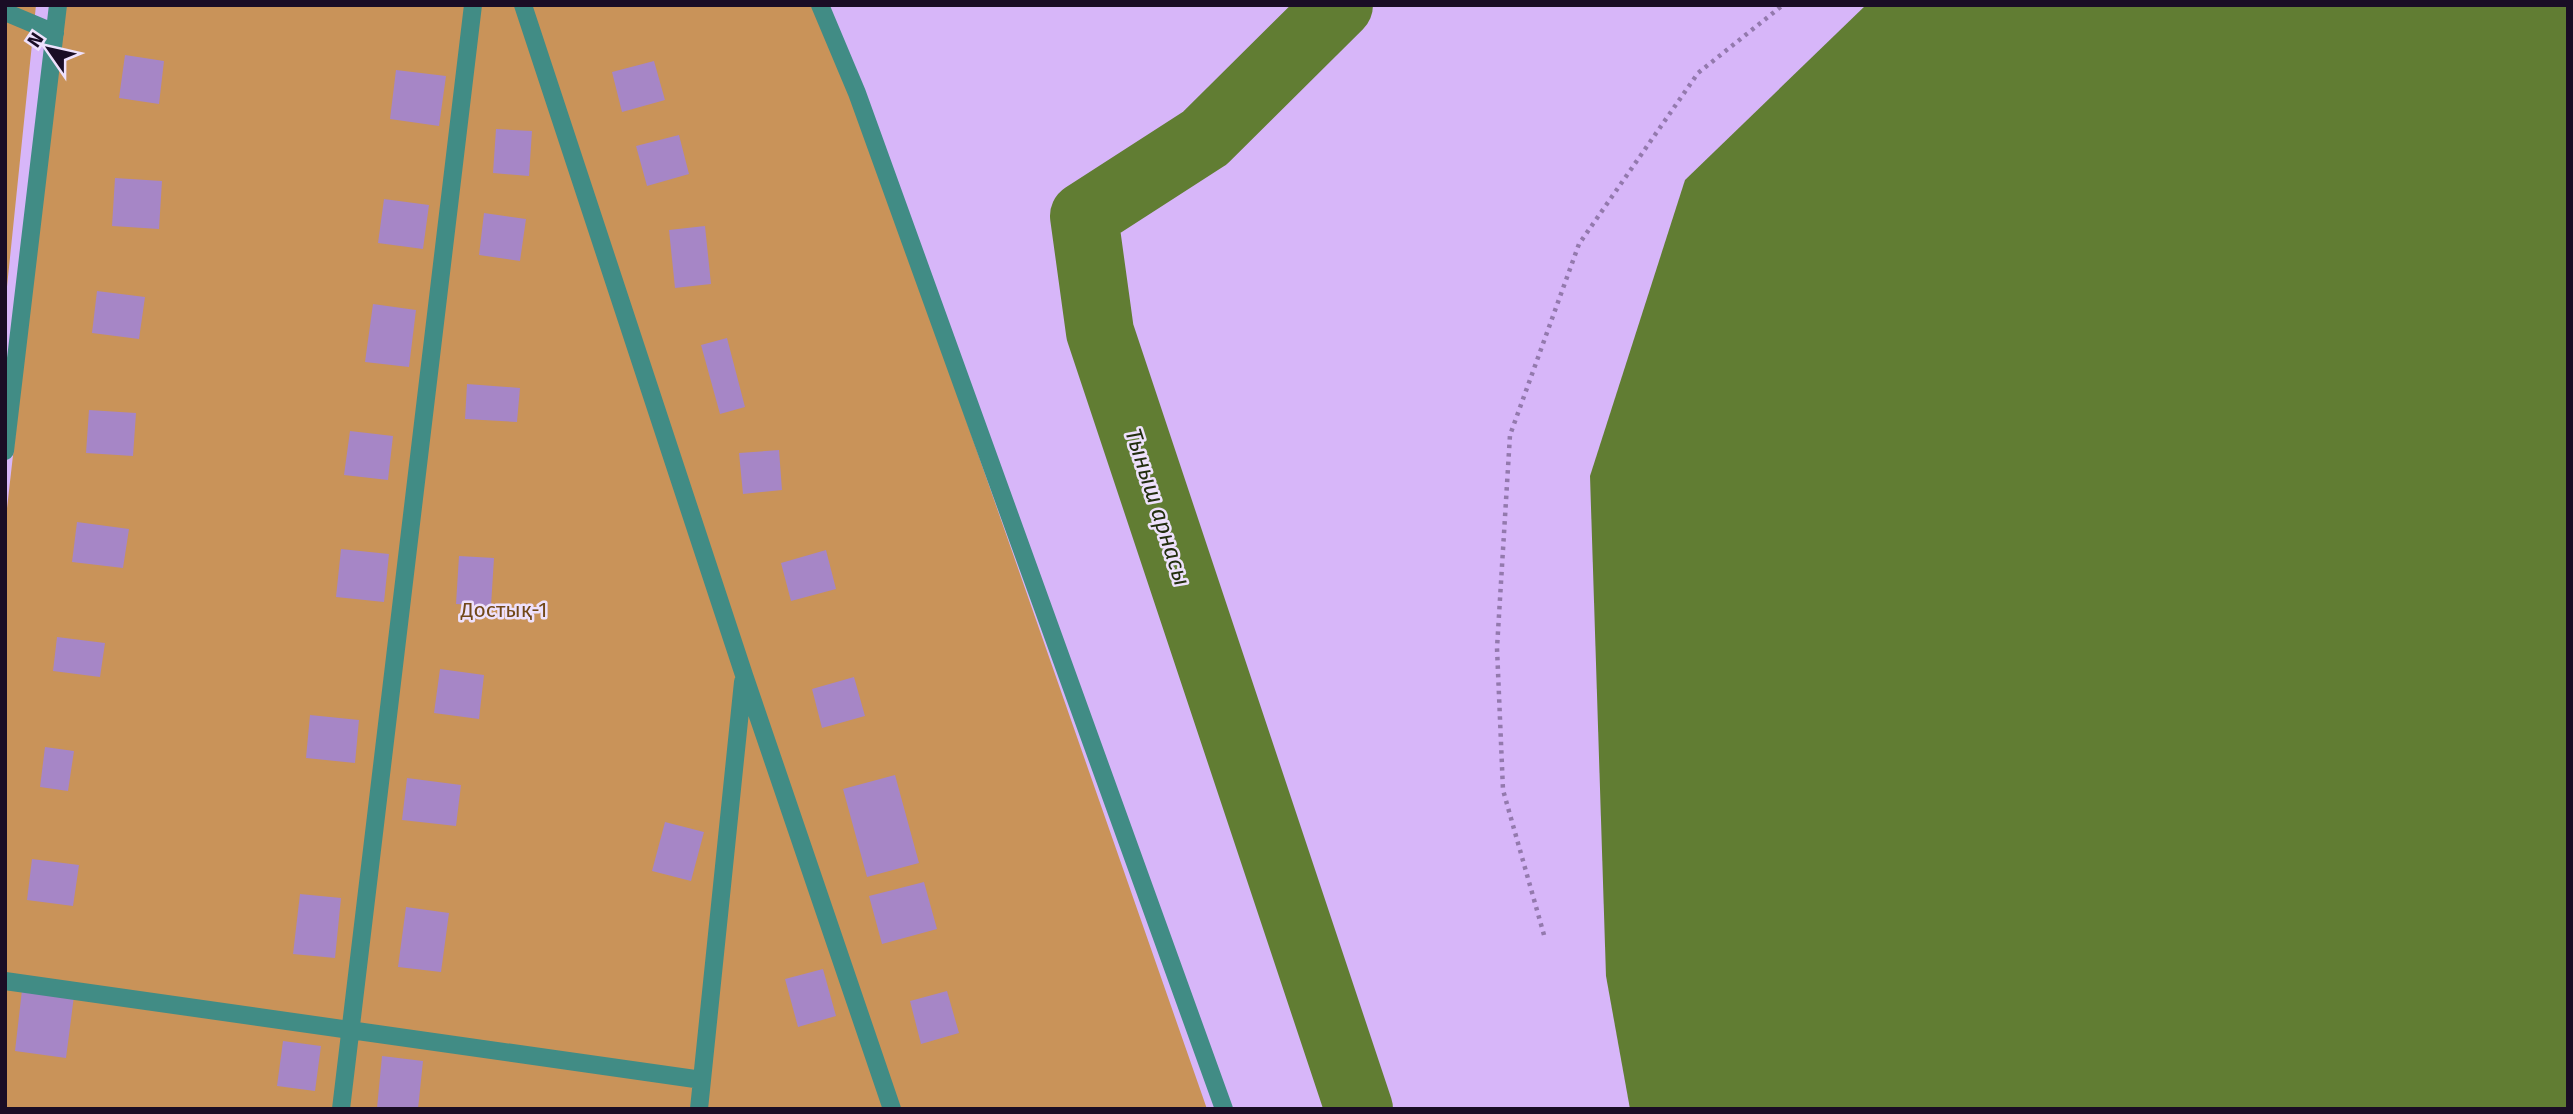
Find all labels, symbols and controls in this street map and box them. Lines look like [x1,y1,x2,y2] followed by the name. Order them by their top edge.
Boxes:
[14,14,84,84] north arrow
[22,28,48,51] text: N
[1119,425,1197,589] water label: Тыныш арнасы
[460,597,547,623] park label: Достық-1

